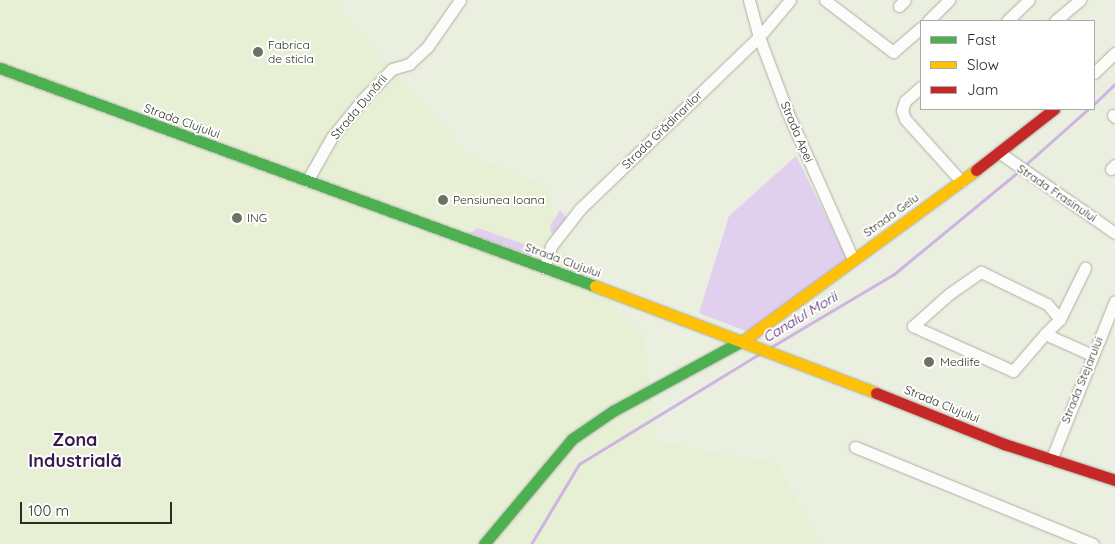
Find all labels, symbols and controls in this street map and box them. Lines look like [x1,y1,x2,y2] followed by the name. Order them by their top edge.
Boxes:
[920,20,1095,110] legend
[967,30,996,49] text: Fast
[268,38,314,66] place label: Fabrica de sticla
[252,46,264,58] marker: Fabrica de sticla
[967,55,999,74] text: Slow
[328,72,390,142] street label: Strada Dunării
[967,80,998,99] text: Jam
[619,88,705,172] street label: Strada Grădinarilor
[778,99,816,165] street label: Strada Apei
[142,101,222,141] street label: Strada Clujului
[1014,161,1100,225] street label: Strada Frasinului
[860,190,922,240] street label: Strada Gelu
[453,193,545,207] place label: Pensiunea Ioana
[437,194,449,206] marker: Pensiunea Ioana
[247,211,267,225] place label: ING
[231,212,243,224] marker: ING
[523,240,603,280] street label: Strada Clujului
[760,288,840,346] water label: Canalul Morii
[1058,335,1106,425] street label: Strada Stejarului
[922,355,936,369] marker: Medlife
[940,355,980,369] place label: Medlife
[902,382,982,426] street label: Strada Clujului
[28,430,122,472] district label: Zona Industrială
[22,492,175,524] scale bar
[28,501,69,520] text: 100 m

